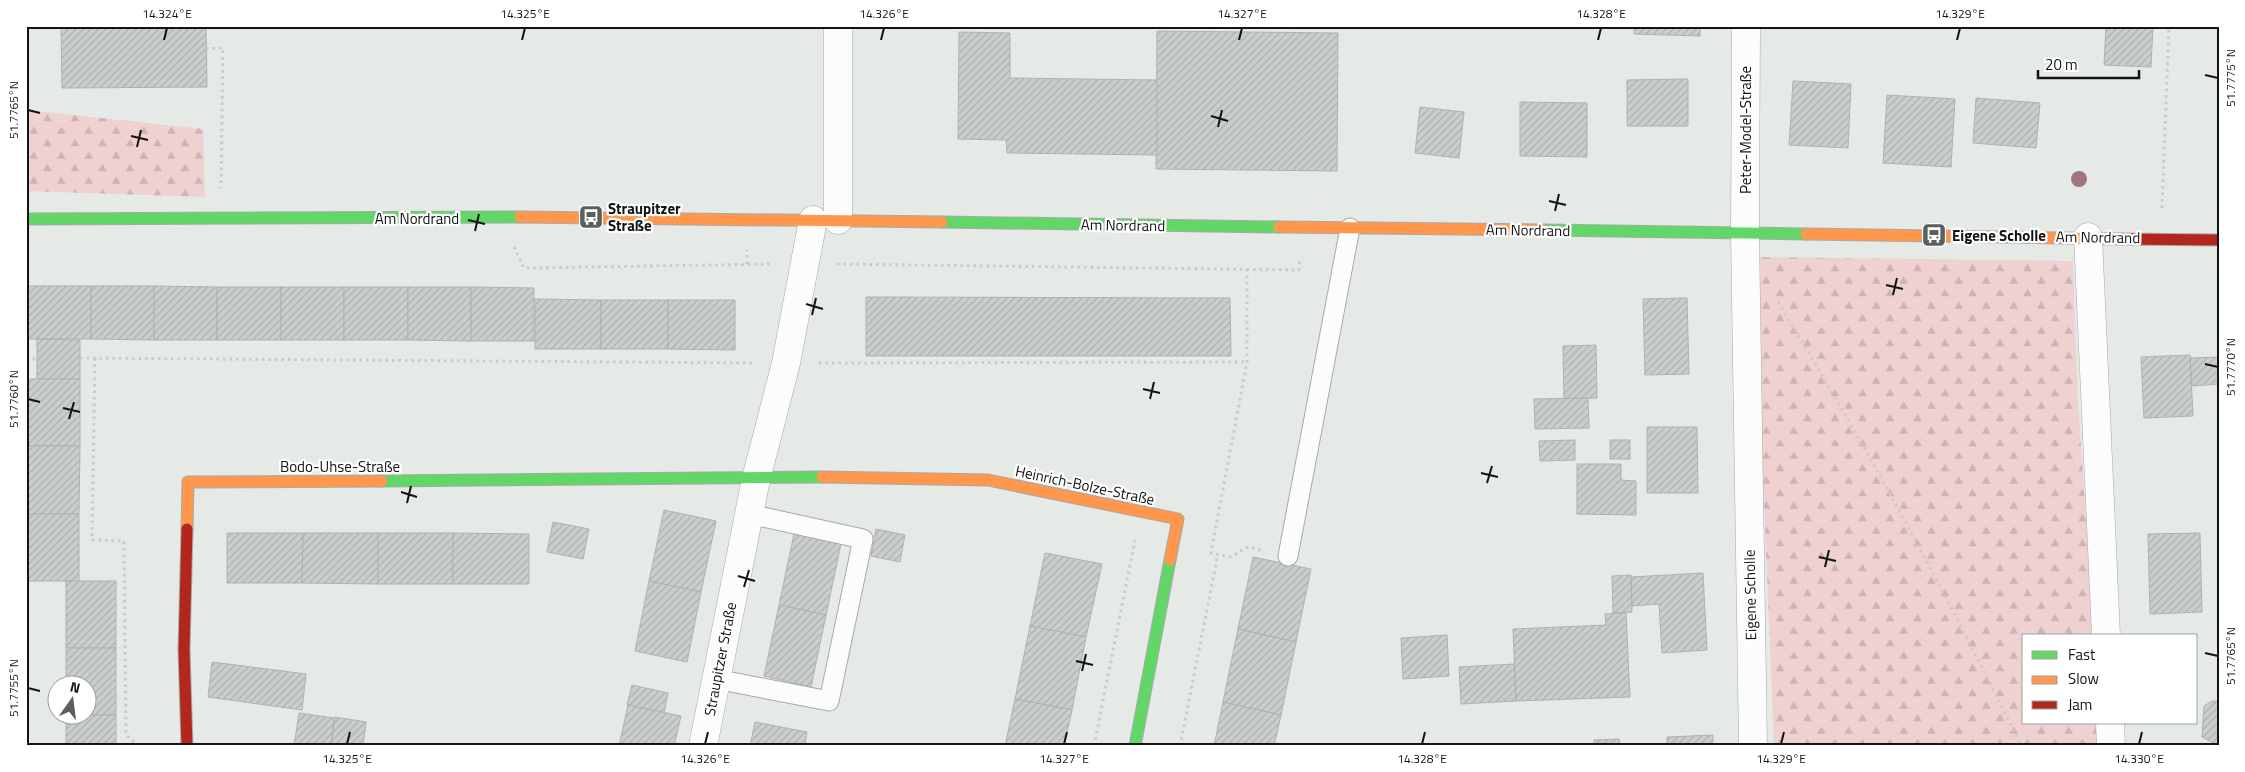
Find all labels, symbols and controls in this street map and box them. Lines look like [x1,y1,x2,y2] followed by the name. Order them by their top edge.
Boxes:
[142,4,192,23] text: 14.324°E
[500,4,550,23] text: 14.325°E
[859,4,909,23] text: 14.326°E
[1217,4,1267,23] text: 14.327°E
[1576,4,1626,23] text: 14.328°E
[1935,4,1985,23] text: 14.329°E
[2038,48,2139,80] scale bar
[2221,49,2240,107] text: 51.7775°N
[2045,53,2078,76] text: 20 m
[1734,66,1757,194] street label: Peter-Model-Straße
[4,81,23,139] text: 51.7765°N
[608,197,681,237] place label: Straupitzer Straße
[578,204,604,230] bus stop icon: Straupitzer Straße
[375,207,459,230] street label: Am Nordrand
[1081,213,1165,237] street label: Am Nordrand
[1486,218,1570,242] street label: Am Nordrand
[1921,222,1947,248] bus stop icon: Eigene Scholle
[1952,224,2046,247] place label: Eigene Scholle
[2056,225,2140,249] street label: Am Nordrand
[2221,338,2240,396] text: 51.7770°N
[4,370,23,428] text: 51.7760°N
[280,455,400,478] street label: Bodo-Uhse-Straße
[1013,459,1157,511] street label: Heinrich-Bolze-Straße
[1738,549,1762,641] street label: Eigene Scholle
[698,600,742,718] street label: Straupitzer Straße
[2221,627,2240,685] text: 51.7765°N
[2022,634,2198,724] legend
[2068,643,2096,666] text: Fast
[4,659,23,717] text: 51.7755°N
[2068,667,2099,690] text: Slow
[48,674,98,724] north arrow
[68,676,83,698] text: N
[2068,693,2092,716] text: Jam
[322,749,372,768] text: 14.325°E
[680,749,730,768] text: 14.326°E
[1039,749,1089,768] text: 14.327°E
[1397,749,1447,768] text: 14.328°E
[1756,749,1806,768] text: 14.329°E
[2114,749,2164,768] text: 14.330°E

